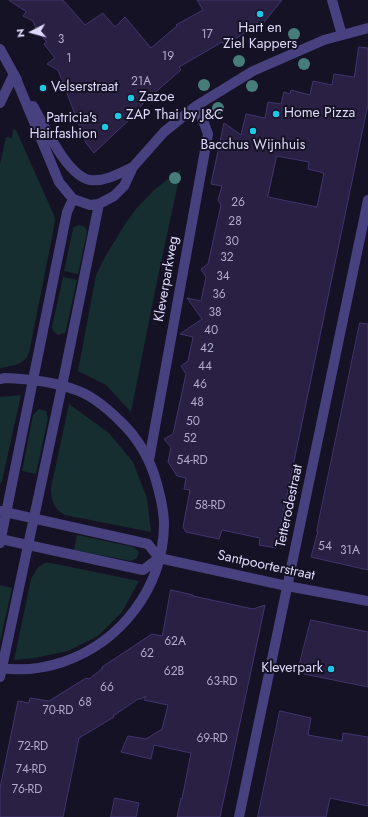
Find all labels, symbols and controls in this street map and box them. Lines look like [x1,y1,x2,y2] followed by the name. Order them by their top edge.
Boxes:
[255,9,265,19] marker: Hart en Ziel Kappers
[12,12,52,52] north arrow
[223,21,297,54] place label: Hart en Ziel Kappers
[12,28,28,38] text: N
[201,28,213,42] house number: 17
[58,33,64,47] house number: 3
[162,50,174,64] house number: 19
[66,52,72,66] house number: 1
[131,75,151,89] house number: 21A
[51,80,118,96] place label: Velserstraat
[38,83,48,93] marker: Velserstraat
[139,90,174,106] place label: Zazoe
[126,93,136,103] marker: Zazoe
[284,106,355,122] place label: Home Pizza
[126,108,224,124] place label: ZAP Thai by J&C
[271,109,281,119] marker: Home Pizza
[29,111,97,144] place label: Patricia's Hairfashion
[113,111,123,121] marker: ZAP Thai by J&C
[100,122,110,132] marker: Patricia's Hairfashion
[248,126,258,136] marker: Bacchus Wijnhuis
[201,138,305,154] place label: Bacchus Wijnhuis
[231,196,245,210] house number: 26
[228,215,242,229] house number: 28
[151,235,183,323] street label: Kleverparkweg
[225,235,239,249] house number: 30
[220,251,234,265] house number: 32
[216,270,230,284] house number: 34
[212,288,226,302] house number: 36
[208,306,222,320] house number: 38
[204,324,218,338] house number: 40
[200,342,214,356] house number: 42
[198,360,212,374] house number: 44
[193,378,207,392] house number: 46
[190,396,204,410] house number: 48
[186,415,200,429] house number: 50
[183,432,197,446] house number: 52
[176,454,208,468] house number: 54-RD
[273,463,307,549] street label: Tetterodestraat
[195,499,225,513] house number: 58-RD
[318,540,332,554] house number: 54
[340,544,360,558] house number: 31A
[216,547,316,585] street label: Santpoorterstraat
[164,635,186,649] house number: 62A
[140,647,154,661] house number: 62
[261,661,323,677] place label: Kleverpark
[326,664,336,674] marker: Kleverpark
[164,665,184,679] house number: 62B
[207,675,237,689] house number: 63-RD
[100,681,114,695] house number: 66
[78,696,92,710] house number: 68
[43,704,73,718] house number: 70-RD
[196,732,228,746] house number: 69-RD
[18,740,48,754] house number: 72-RD
[16,763,46,777] house number: 74-RD
[12,783,42,797] house number: 76-RD

